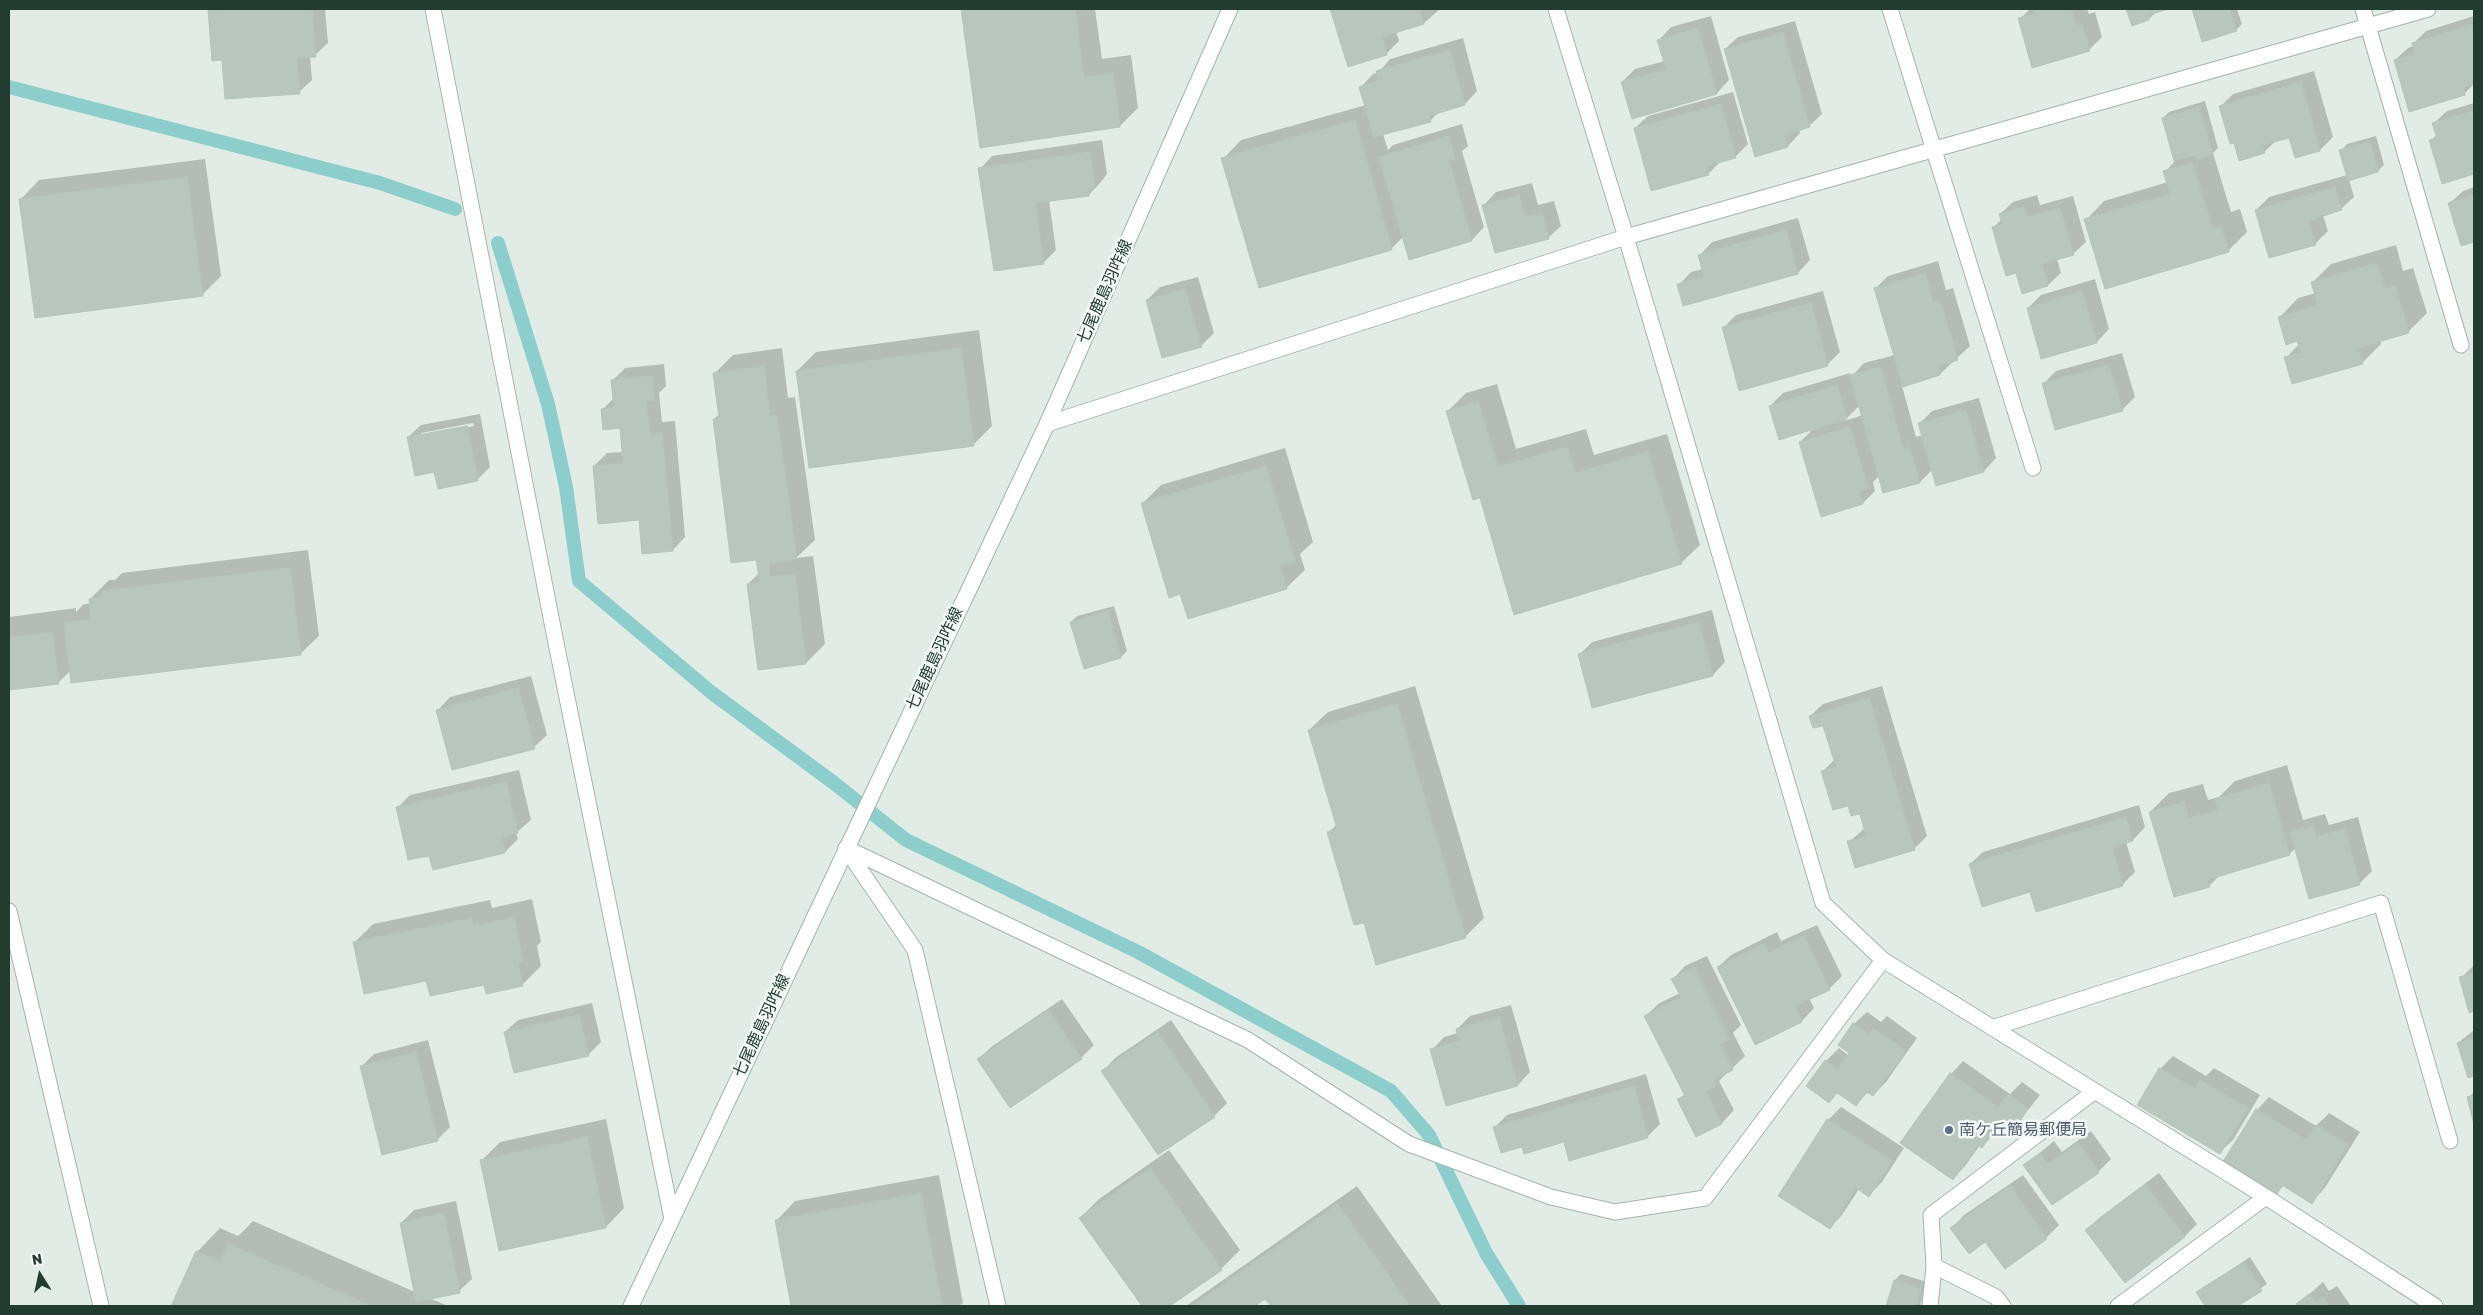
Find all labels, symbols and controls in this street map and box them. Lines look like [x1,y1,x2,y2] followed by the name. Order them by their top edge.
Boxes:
[1073,237,1137,347] street label: 七尾鹿島羽咋線
[903,604,967,714] street label: 七尾鹿島羽咋線
[730,971,794,1081] street label: 七尾鹿島羽咋線
[1959,1120,2087,1140] place label: 南ケ丘簡易郵便局
[1943,1124,1955,1136] marker: 南ケ丘簡易郵便局
[15,1250,65,1300] north arrow
[31,1250,44,1269] text: N

